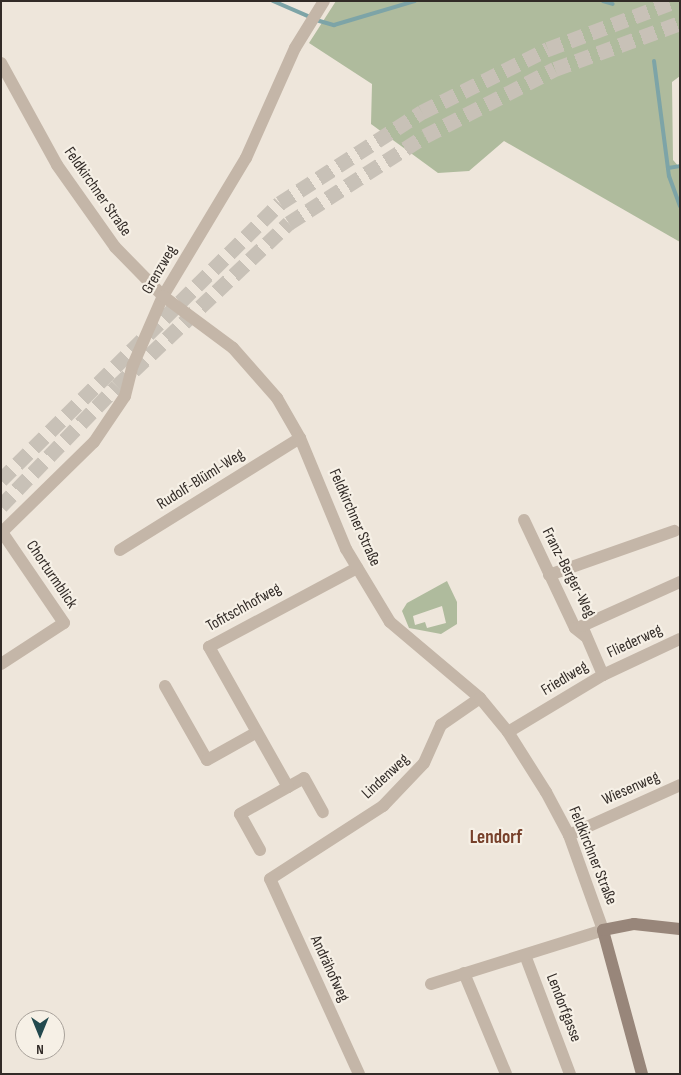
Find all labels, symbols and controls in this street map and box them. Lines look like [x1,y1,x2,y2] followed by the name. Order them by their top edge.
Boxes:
[59,144,135,240] street label: Feldkirchner Straße
[138,242,182,298] street label: Grenzweg
[154,446,248,514] street label: Rudolf-Blüml-Weg
[324,466,384,570] street label: Feldkirchner Straße
[537,525,599,621] street label: Franz-Berger-Weg
[21,537,81,613] street label: Chorturmblick
[203,580,285,636] street label: Tofitschhofweg
[604,621,666,663] street label: Fliederweg
[538,658,592,700] street label: Friedlweg
[358,750,414,804] street label: Lindenweg
[599,768,663,810] street label: Wiesenweg
[564,804,620,908] street label: Feldkirchner Straße
[470,827,522,849] district label: Lendorf
[305,933,353,1005] street label: Andrähofweg
[541,971,585,1045] street label: Lendorfgasse
[15,1010,65,1060] north arrow
[36,1041,44,1058] text: N

